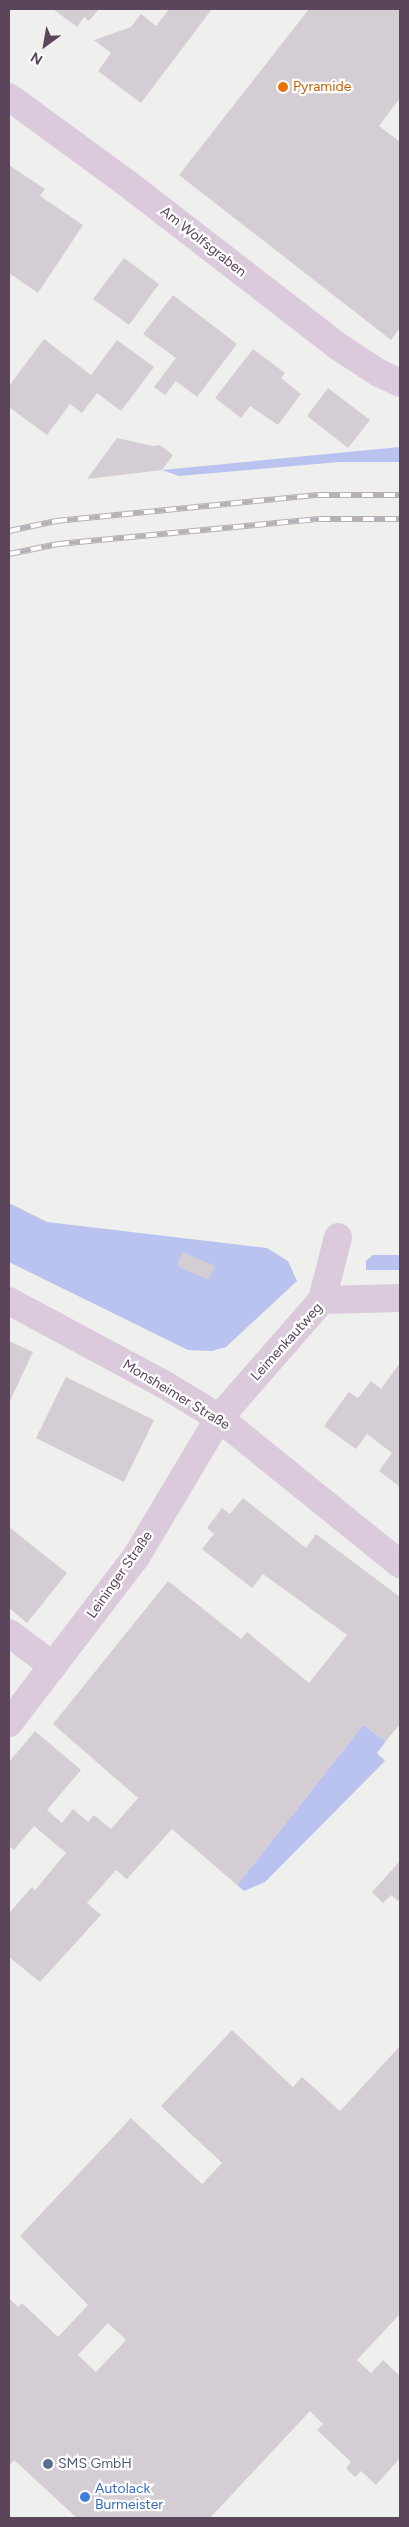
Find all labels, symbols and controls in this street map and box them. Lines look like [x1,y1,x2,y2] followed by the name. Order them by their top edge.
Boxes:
[20,20,70,70] north arrow
[28,48,46,68] text: N
[293,79,351,95] place label: Pyramide
[277,81,289,93] marker: Pyramide
[157,203,249,281] street label: Am Wolfsgraben
[248,1300,326,1384] street label: Leimenkautweg
[119,1356,233,1434] street label: Monsheimer Straße
[84,1528,156,1622] street label: Leininger Straße
[58,2456,132,2472] place label: SMS GmbH
[42,2458,54,2470] marker: SMS GmbH
[95,2481,163,2514] place label: Autolack Burmeister
[79,2491,91,2503] marker: Autolack Burmeister

